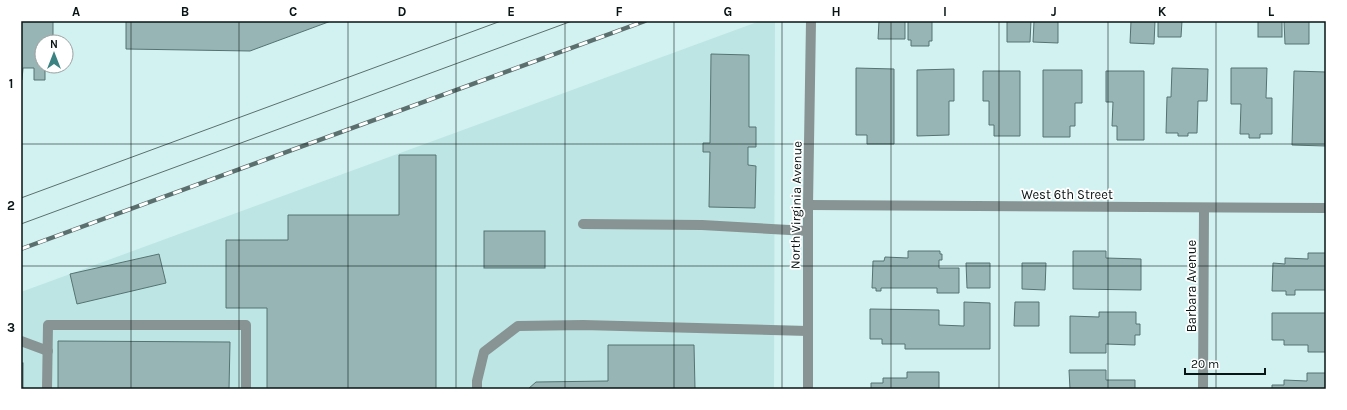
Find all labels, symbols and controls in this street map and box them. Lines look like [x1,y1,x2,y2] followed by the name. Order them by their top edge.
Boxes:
[72,4,80,19] text: A
[181,4,189,19] text: B
[289,4,297,19] text: C
[398,4,407,19] text: D
[507,4,515,19] text: E
[615,4,623,19] text: F
[724,4,732,19] text: G
[831,4,841,19] text: H
[943,4,947,19] text: I
[1051,4,1057,19] text: J
[1158,4,1167,19] text: K
[1268,4,1275,19] text: L
[34,34,74,74] north arrow
[50,38,58,51] text: N
[9,76,13,91] text: 1
[787,140,805,269] street label: North Virginia Avenue
[1021,187,1113,202] street label: West 6th Street
[7,198,15,213] text: 2
[1184,239,1199,332] street label: Barbara Avenue
[7,320,15,335] text: 3
[1185,350,1265,376] scale bar
[1191,357,1219,371] text: 20 m

